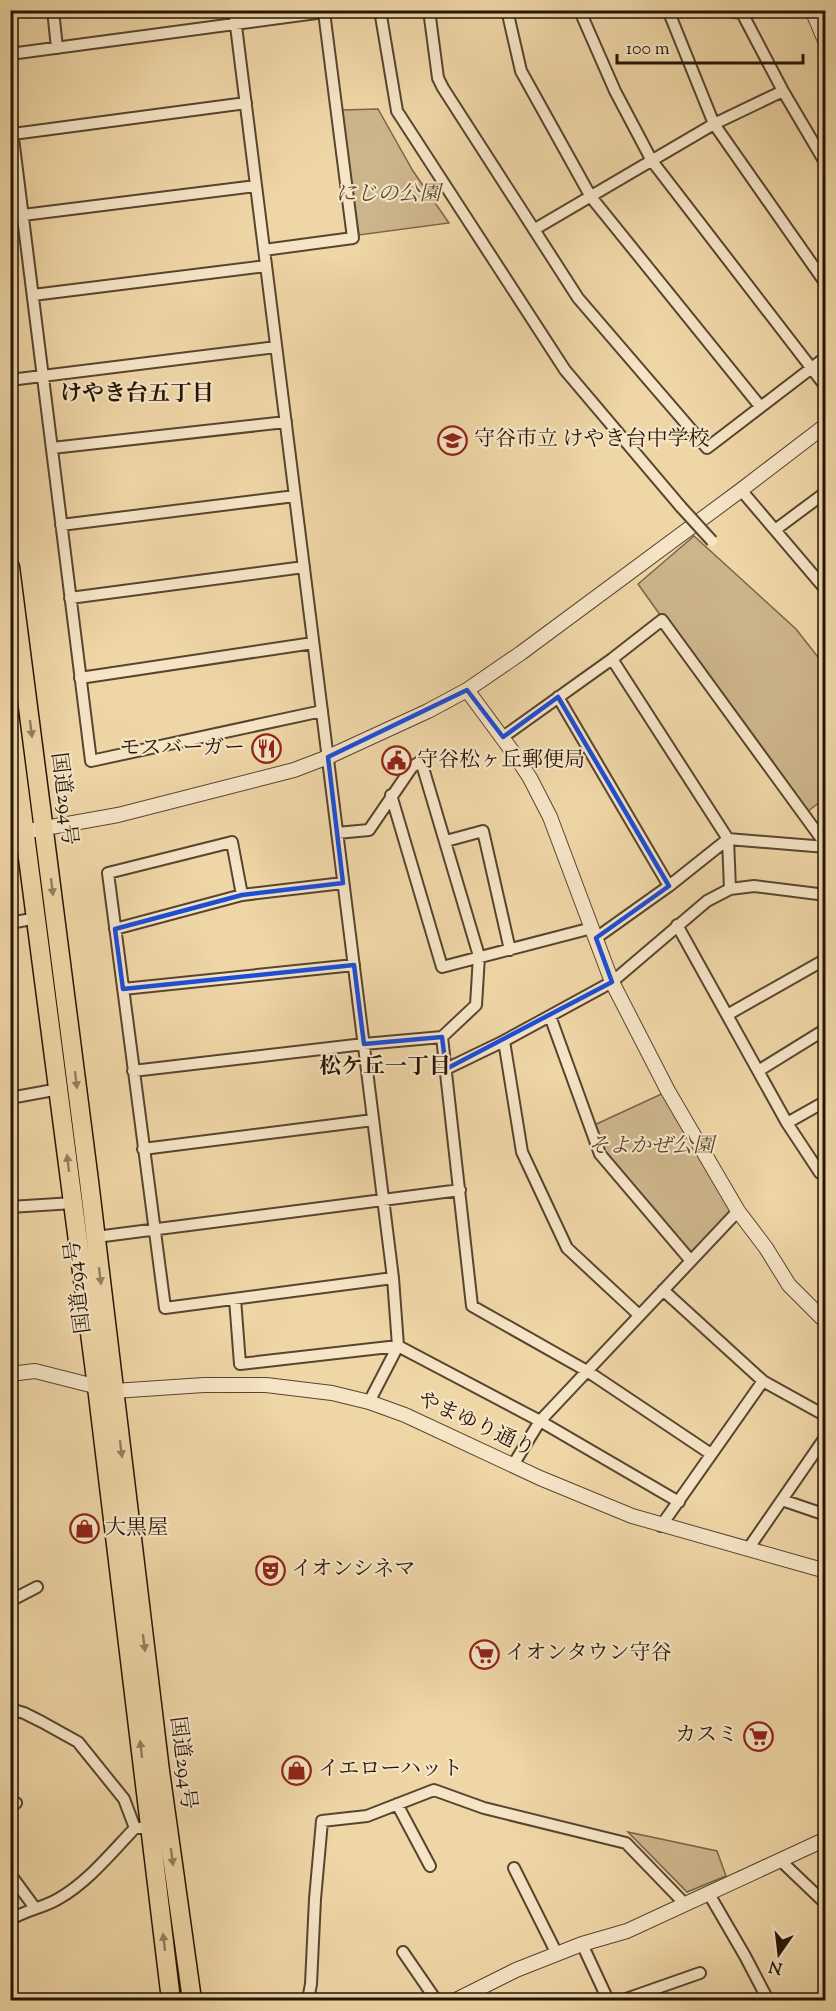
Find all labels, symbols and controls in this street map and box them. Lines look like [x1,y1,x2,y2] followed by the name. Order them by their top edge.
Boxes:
[617,27,803,65] scale bar
[626,37,670,63] text: 100 m
[336,180,443,210] park label: にじの公園
[60,379,214,411] district label: けやき台五丁目
[437,424,469,456] school or university icon: 守谷市立 けやき台中学校
[474,425,709,455] place label: 守谷市立 けやき台中学校
[27,720,36,739] one-way arrow
[250,733,282,765] restaurant icon: モスバーガー
[119,734,245,764] place label: モスバーガー
[380,745,412,777] public building icon: 守谷松ヶ丘郵便局
[417,746,585,776] place label: 守谷松ヶ丘郵便局
[42,751,84,847] street label: 国道294号
[47,877,56,896] one-way arrow
[319,1052,451,1084] district label: 松ケ丘一丁目
[71,1071,81,1090] one-way arrow
[588,1132,717,1162] park label: そよかぜ公園
[64,1153,73,1172] one-way arrow
[58,1239,100,1335] street label: 国道294号
[96,1267,105,1286] one-way arrow
[413,1385,539,1465] street label: やまゆり通り
[116,1440,126,1459] one-way arrow
[68,1513,100,1545] shop icon: 大黒屋
[105,1514,168,1544] place label: 大黒屋
[254,1554,286,1586] theatre icon: イオンシネマ
[291,1555,415,1585] place label: イオンシネマ
[140,1633,149,1652] one-way arrow
[468,1638,500,1670] supermarket icon: イオンタウン守谷
[505,1639,672,1669] place label: イオンタウン守谷
[161,1715,203,1811] street label: 国道294号
[743,1720,775,1752] supermarket icon: カスミ
[675,1721,738,1751] place label: カスミ
[136,1739,145,1758] one-way arrow
[281,1754,313,1786] shop icon: イエローハット
[318,1755,463,1785] place label: イエローハット
[168,1848,177,1867] one-way arrow
[749,1924,809,1984] north arrow
[160,1933,169,1952] one-way arrow
[767,1953,785,1979] text: N

